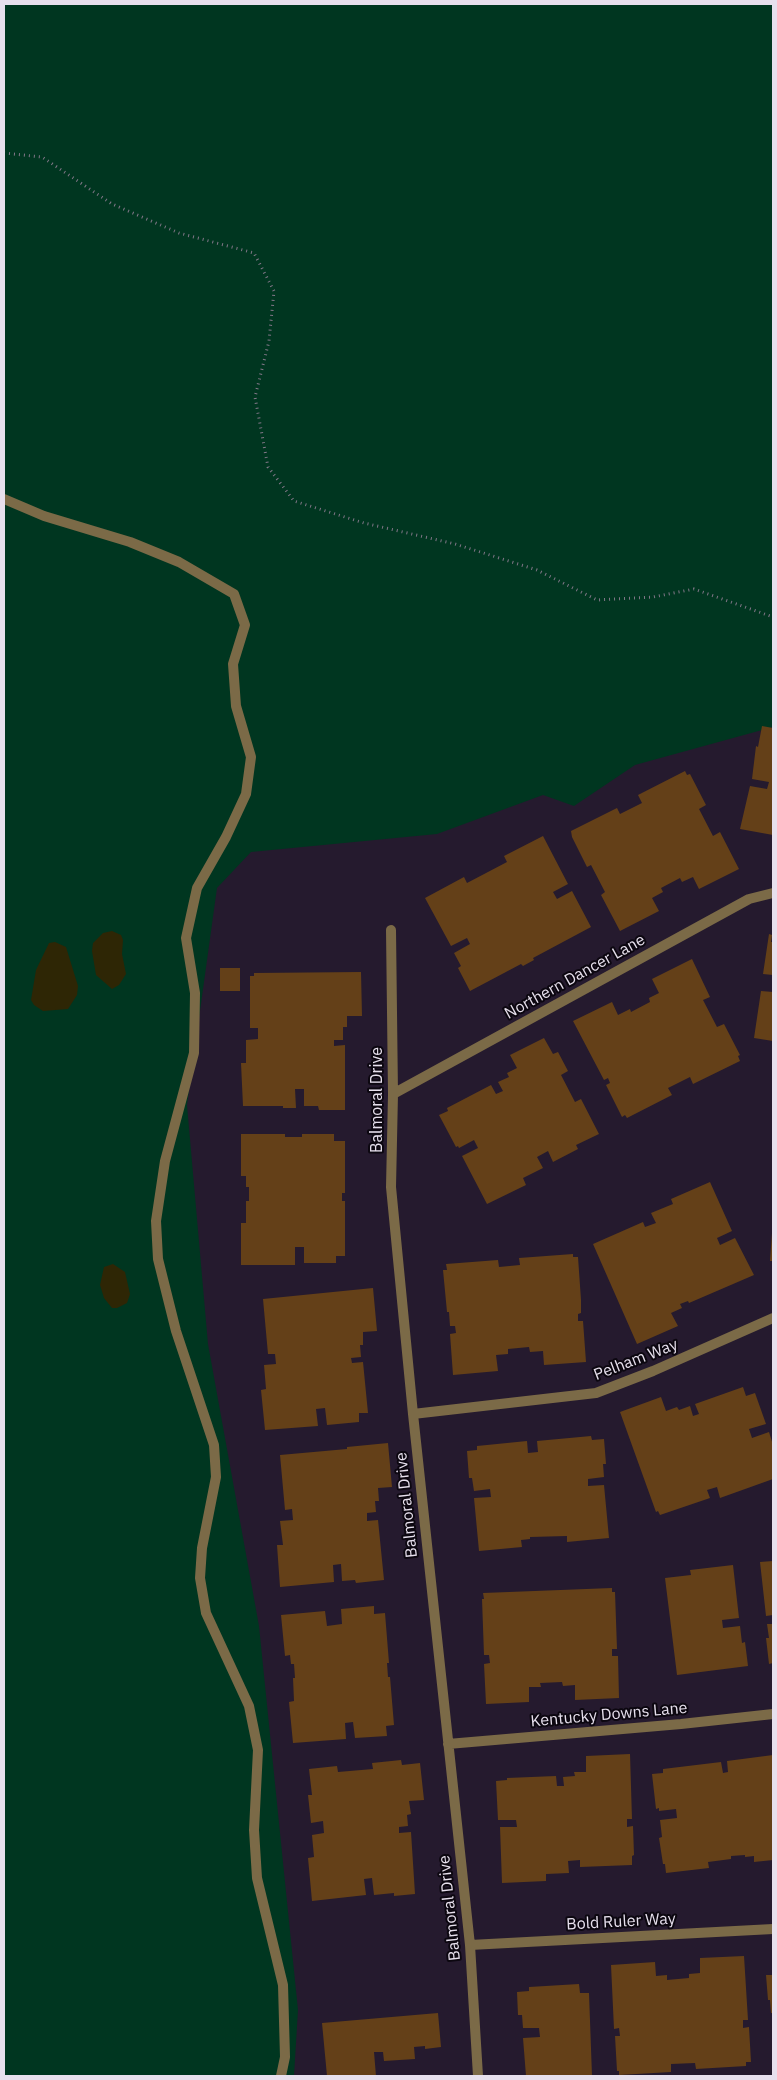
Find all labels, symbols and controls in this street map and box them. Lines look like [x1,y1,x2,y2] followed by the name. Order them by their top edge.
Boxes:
[501,930,649,1024] street label: Northern Dancer Lane
[367,1047,387,1153] street label: Balmoral Drive
[591,1335,681,1385] street label: Pelham Way
[392,1451,422,1559] street label: Balmoral Drive
[530,1699,688,1731] street label: Kentucky Downs Lane
[435,1854,465,1962] street label: Balmoral Drive
[566,1910,676,1934] street label: Bold Ruler Way

